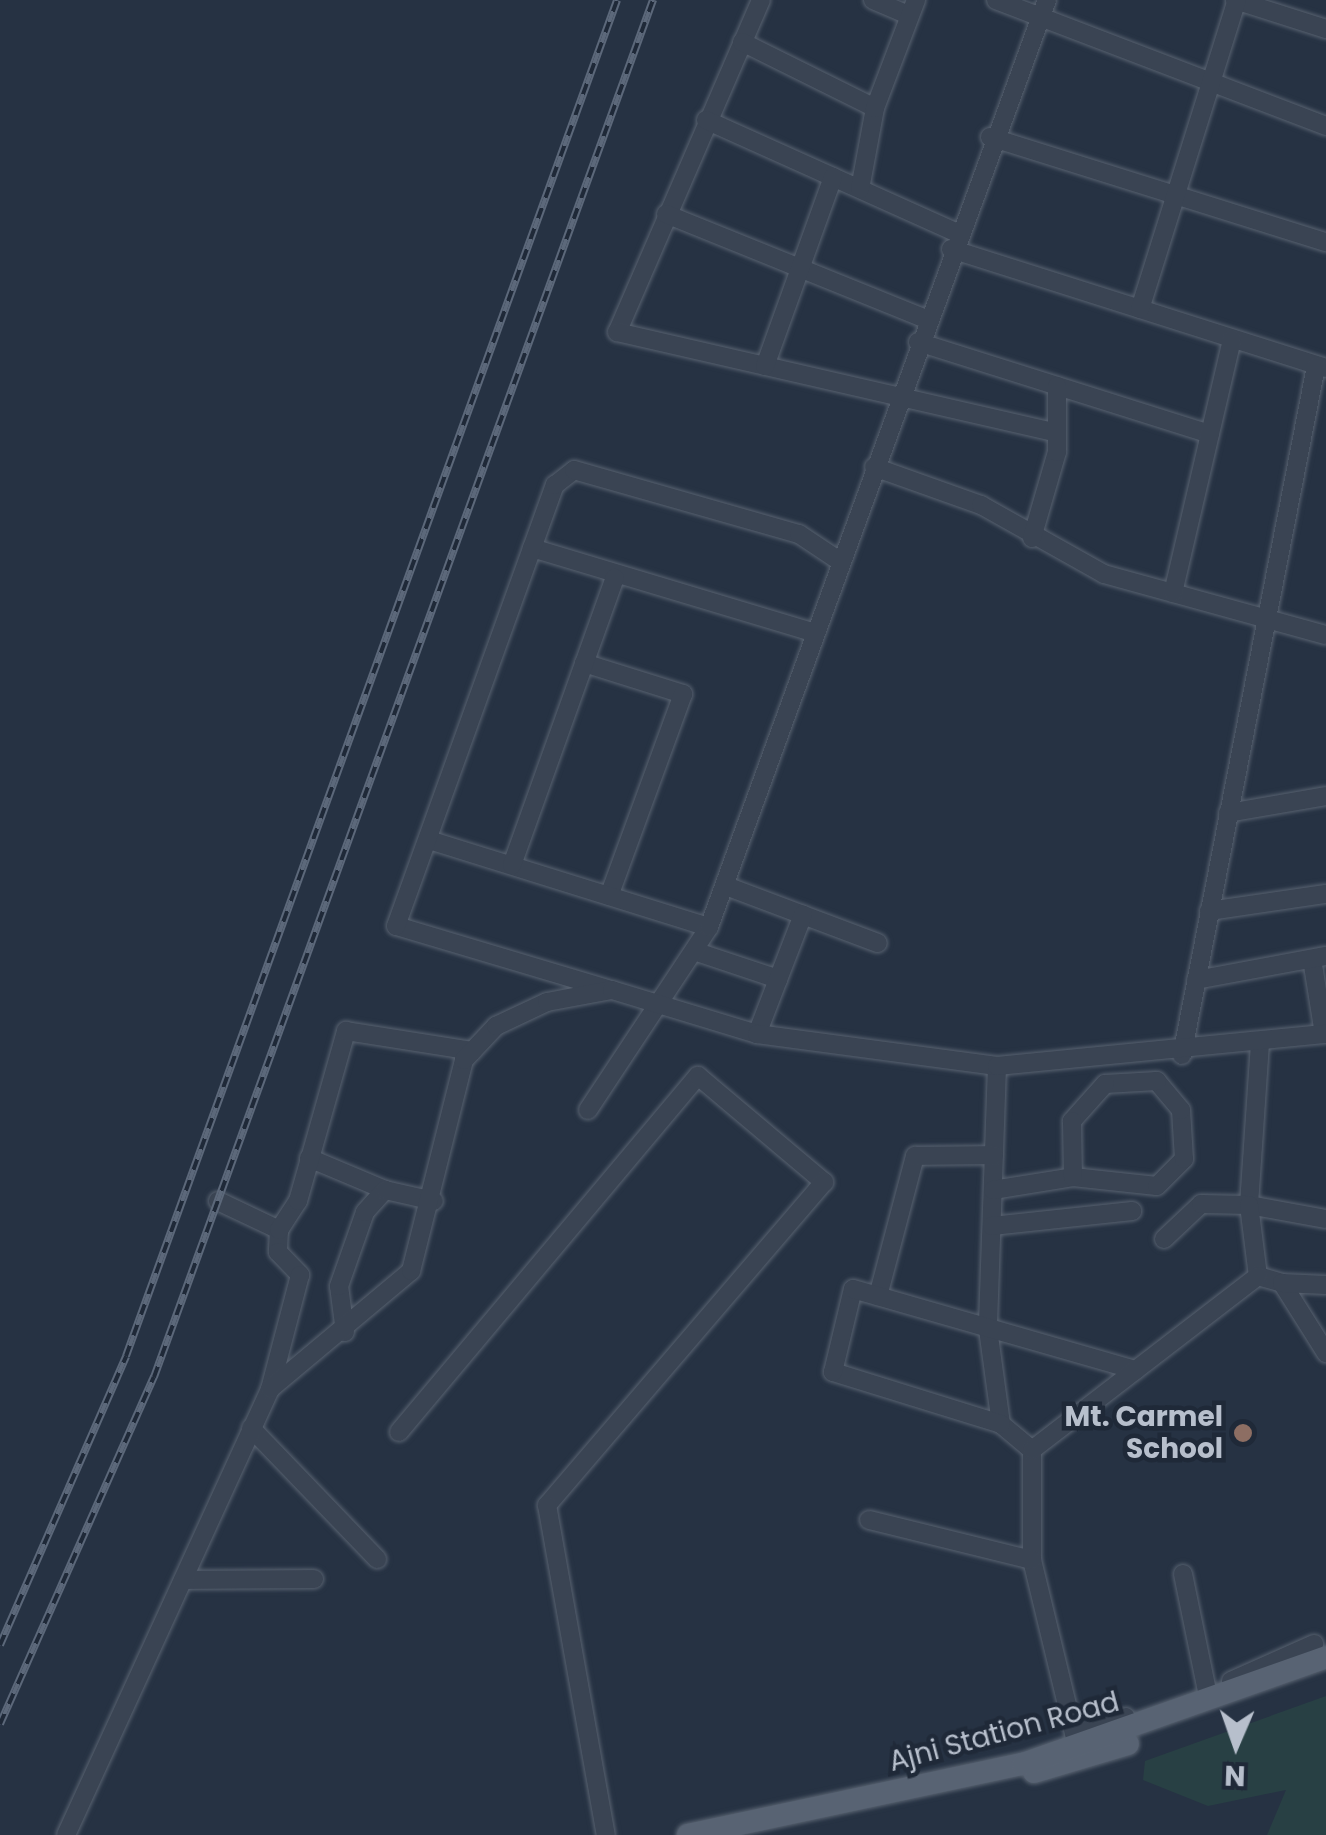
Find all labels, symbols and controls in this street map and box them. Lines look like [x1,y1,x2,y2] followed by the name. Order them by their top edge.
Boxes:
[1065,1400,1223,1466] place label: Mt. Carmel School
[1232,1422,1254,1444] marker: Mt. Carmel School
[885,1685,1123,1779] street label: Ajni Station Road
[1186,1695,1286,1795] north arrow
[1224,1756,1246,1795] text: N

